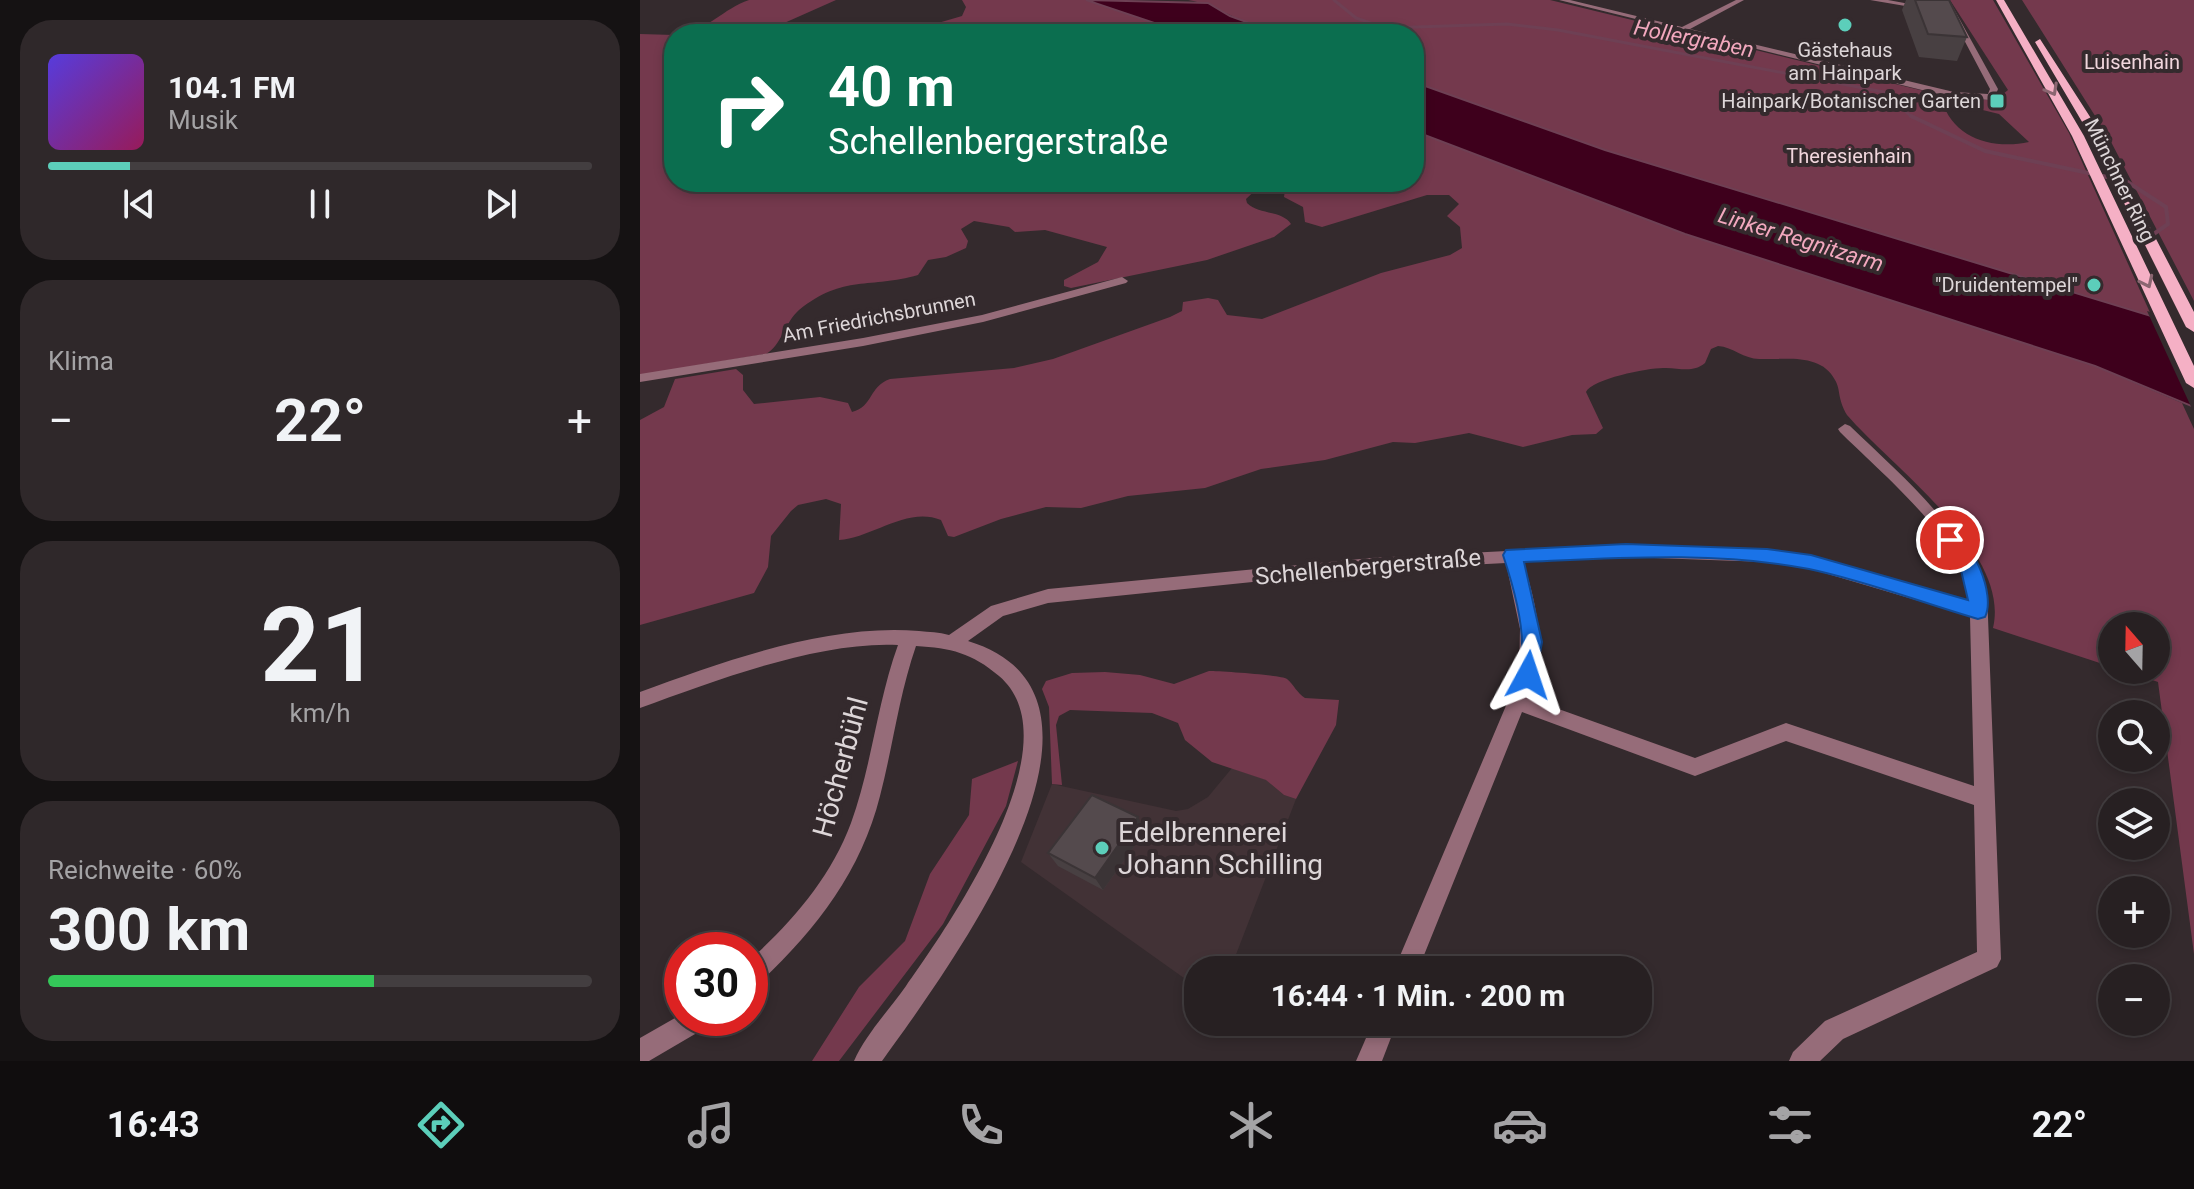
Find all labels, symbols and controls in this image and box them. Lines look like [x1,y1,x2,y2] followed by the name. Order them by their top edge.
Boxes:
[1632,15,1756,62] water label: Hollergraben
[1836,16,1854,34] marker: Gästehaus am Hainpark
[1788,38,1903,85] place label: Gästehaus am Hainpark
[2084,50,2180,74] park label: Luisenhain
[828,54,955,120] text: 40 m
[696,56,800,160] icon: right
[168,70,296,105] text: 104.1 FM
[2042,81,2058,96] one-way arrow
[1721,89,1981,113] place label: Hainpark/Botanischer Garten
[1988,92,2006,110] marker: Hainpark/Botanischer Garten
[168,105,238,135] text: Musik
[2080,115,2160,245] street label: Münchner Ring
[828,121,1168,163] text: Schellenbergerstraße
[1786,144,1912,168] park label: Theresienhain
[117,182,161,226] icon: previous
[298,182,342,226] icon: pause
[479,182,523,226] icon: next
[1715,202,1887,277] water label: Linker Regnitzarm
[1935,273,2078,297] place label: "Druidentempel"
[2137,274,2153,289] one-way arrow
[2085,276,2103,294] marker: "Druidentempel"
[780,287,978,347] street label: Am Friedrichsbrunnen
[48,346,114,376] text: Klima
[274,385,366,456] text: 22°
[48,395,73,447] text: −
[567,395,592,447] text: +
[1916,506,1984,574] pin
[1928,518,1972,562] icon: arrive
[1254,543,1482,591] street label: Schellenbergerstraße
[260,585,380,706] text: 21
[2098,612,2170,684] north arrow
[2098,612,2170,1036] map controls
[1486,633,1570,717] position arrow
[806,693,875,841] street label: Höcherbühl
[289,698,351,728] text: km/h
[2098,700,2170,772] button: search
[2098,788,2170,860] button: layers
[1118,816,1323,881] place label: Edelbrennerei Johann Schilling
[1093,839,1111,857] marker: Edelbrennerei Johann Schilling
[48,855,242,885] text: Reichweite · 60%
[2098,876,2170,948] button: +
[48,894,250,965] text: 300 km
[664,932,768,1036] speed limit sign: 30
[2098,964,2170,1036] button: −
[1271,978,1565,1013] text: 16:44 · 1 Min. · 200 m
[413,1097,469,1153] icon: directions
[683,1097,739,1153] icon: music
[953,1097,1009,1153] icon: phone
[1223,1097,1279,1153] icon: climate
[1492,1097,1548,1153] icon: car
[1762,1097,1818,1153] icon: filters
[107,1104,200,1146] text: 16:43
[2032,1104,2087,1146] text: 22°

